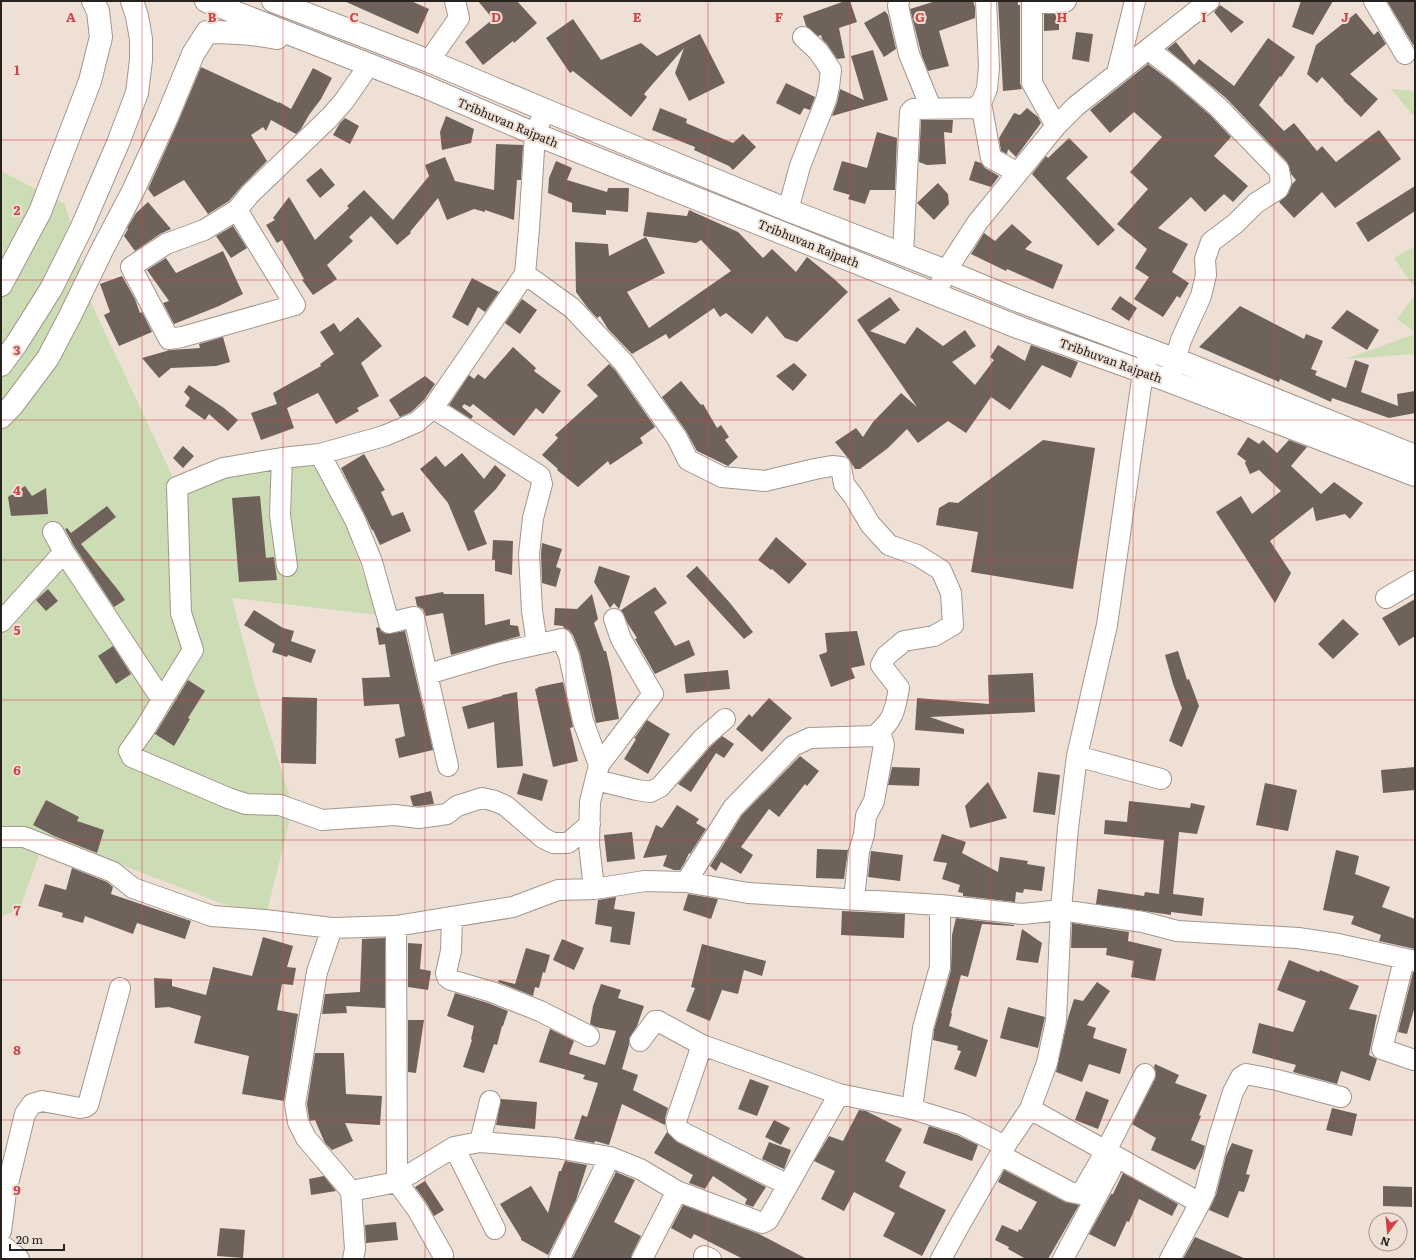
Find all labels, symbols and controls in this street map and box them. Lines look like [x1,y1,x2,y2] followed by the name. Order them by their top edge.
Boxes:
[66,7,76,26] text: A
[208,7,217,26] text: B
[349,7,359,26] text: C
[491,7,501,26] text: D
[633,7,642,26] text: E
[775,7,783,26] text: F
[915,7,925,26] text: G
[1057,7,1068,26] text: H
[1201,7,1207,26] text: I
[1341,7,1349,26] text: J
[14,60,20,79] text: 1
[455,93,561,151] street label: Tribhuvan Rajpath
[14,200,21,219] text: 2
[755,214,863,272] street label: Tribhuvan Rajpath
[1057,333,1165,387] street label: Tribhuvan Rajpath
[13,340,21,359] text: 3
[13,480,21,499] text: 4
[13,620,21,639] text: 5
[13,760,21,779] text: 6
[13,900,21,919] text: 7
[13,1040,21,1059] text: 8
[13,1180,21,1199] text: 9
[1368,1212,1408,1252] north arrow
[10,1226,64,1252] scale bar
[16,1230,43,1248] text: 20 m
[1378,1234,1392,1252] text: N

